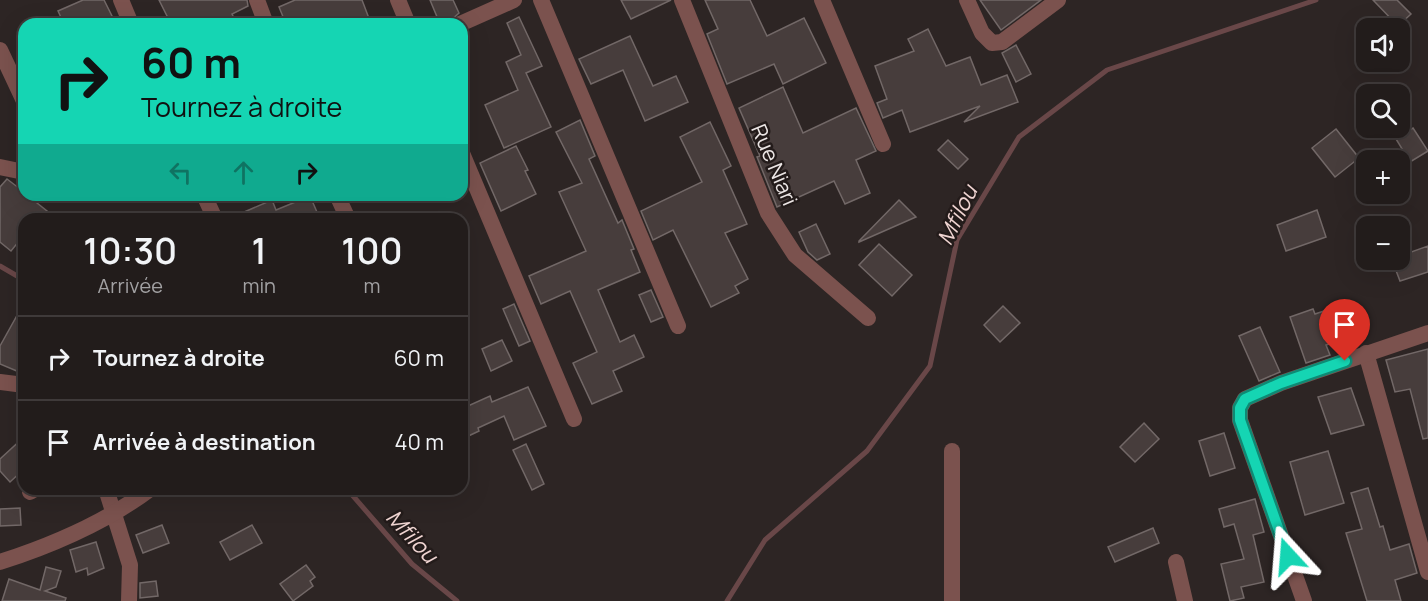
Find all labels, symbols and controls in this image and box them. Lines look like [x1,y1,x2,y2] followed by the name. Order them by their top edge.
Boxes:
[1356,18,1410,270] map controls
[1356,18,1410,72] button: sound
[141,33,241,91] text: 60 m
[42,42,120,120] icon: right
[1356,84,1410,138] button: search
[141,88,342,125] text: Tournez à droite
[745,120,805,209] street label: Rue Niari
[1356,150,1410,204] button: +
[164,156,197,189] icon: left
[227,156,260,189] icon: ahead
[290,156,323,189] icon: right
[930,178,985,250] water label: Mfilou
[1356,216,1410,270] button: −
[83,226,177,275] text: 10:30
[252,226,267,275] text: 1
[341,226,403,275] text: 100
[98,272,163,299] text: Arrivée
[242,272,276,299] text: min
[363,272,380,299] text: m
[1319,299,1370,361] pin
[1328,308,1361,341] icon: arrive
[42,342,75,375] icon: right
[93,343,265,373] text: Tournez à droite
[394,343,444,373] text: 60 m
[42,426,75,459] icon: arrive
[93,427,316,457] text: Arrivée à destination
[395,427,444,457] text: 40 m
[380,503,446,571] water label: Mfilou
[1256,524,1320,588] position arrow

